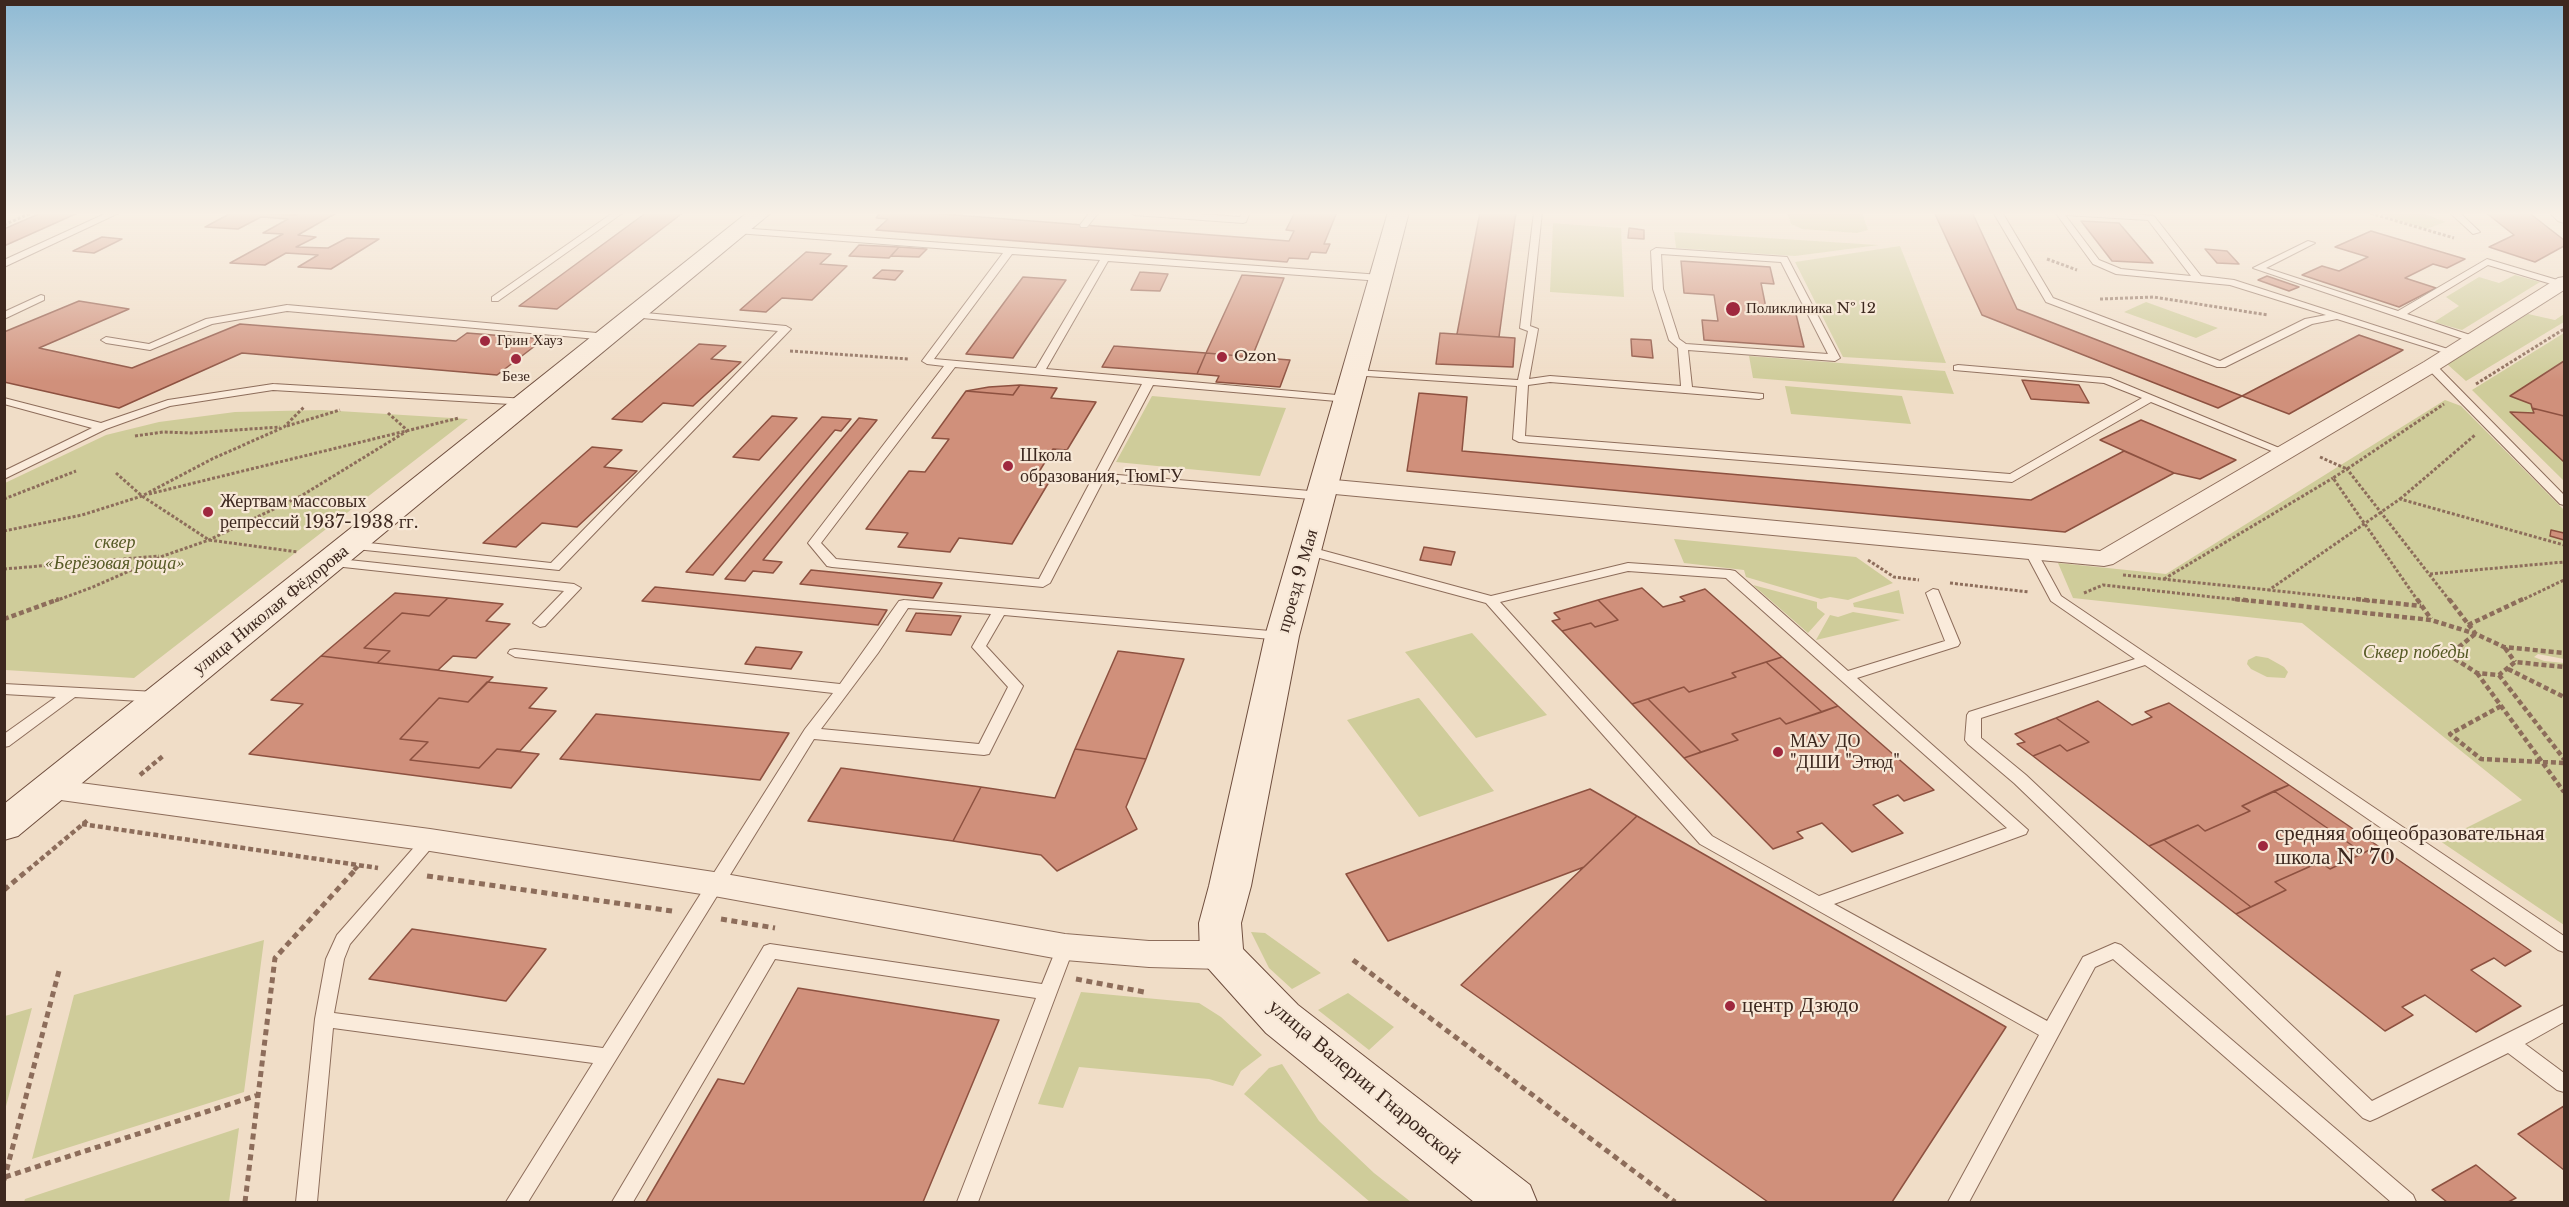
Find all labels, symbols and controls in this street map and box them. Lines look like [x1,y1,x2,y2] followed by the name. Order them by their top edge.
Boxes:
[1724,300,1742,318] marker: Поликлиника № 12
[1746,300,1876,318] place label: Поликлиника № 12
[497,332,563,350] place label: Грин Хауз
[478,334,492,348] marker: Грин Хауз
[1234,348,1277,366] place label: Ozon
[1215,350,1229,364] marker: Ozon
[509,352,523,366] marker: Безе
[502,368,530,386] place label: Безе
[1020,445,1183,488] place label: Школа образования, ТюмГУ
[1001,459,1015,473] marker: Школа образования, ТюмГУ
[220,491,419,534] place label: Жертвам массовых репрессий 1937-1938 гг.
[201,505,215,519] marker: Жертвам массовых репрессий 1937-1938 гг.
[1273,527,1323,635] street label: проезд 9 Мая
[45,532,185,574] park label: сквер «Берёзовая роща»
[189,541,353,679] street label: улица Николая Фёдорова
[2363,642,2469,664] park label: Сквер победы
[1790,731,1900,774] place label: МАУ ДО "ДШИ "Этюд"
[1771,745,1785,759] marker: МАУ ДО "ДШИ "Этюд"
[2275,821,2545,871] place label: средняя общеобразовательная школа № 70
[2256,839,2270,853] marker: средняя общеобразовательная школа № 70
[1742,993,1859,1019] place label: центр Дзюдо
[1263,994,1465,1170] street label: улица Валерии Гнаровской
[1723,999,1737,1013] marker: центр Дзюдо

